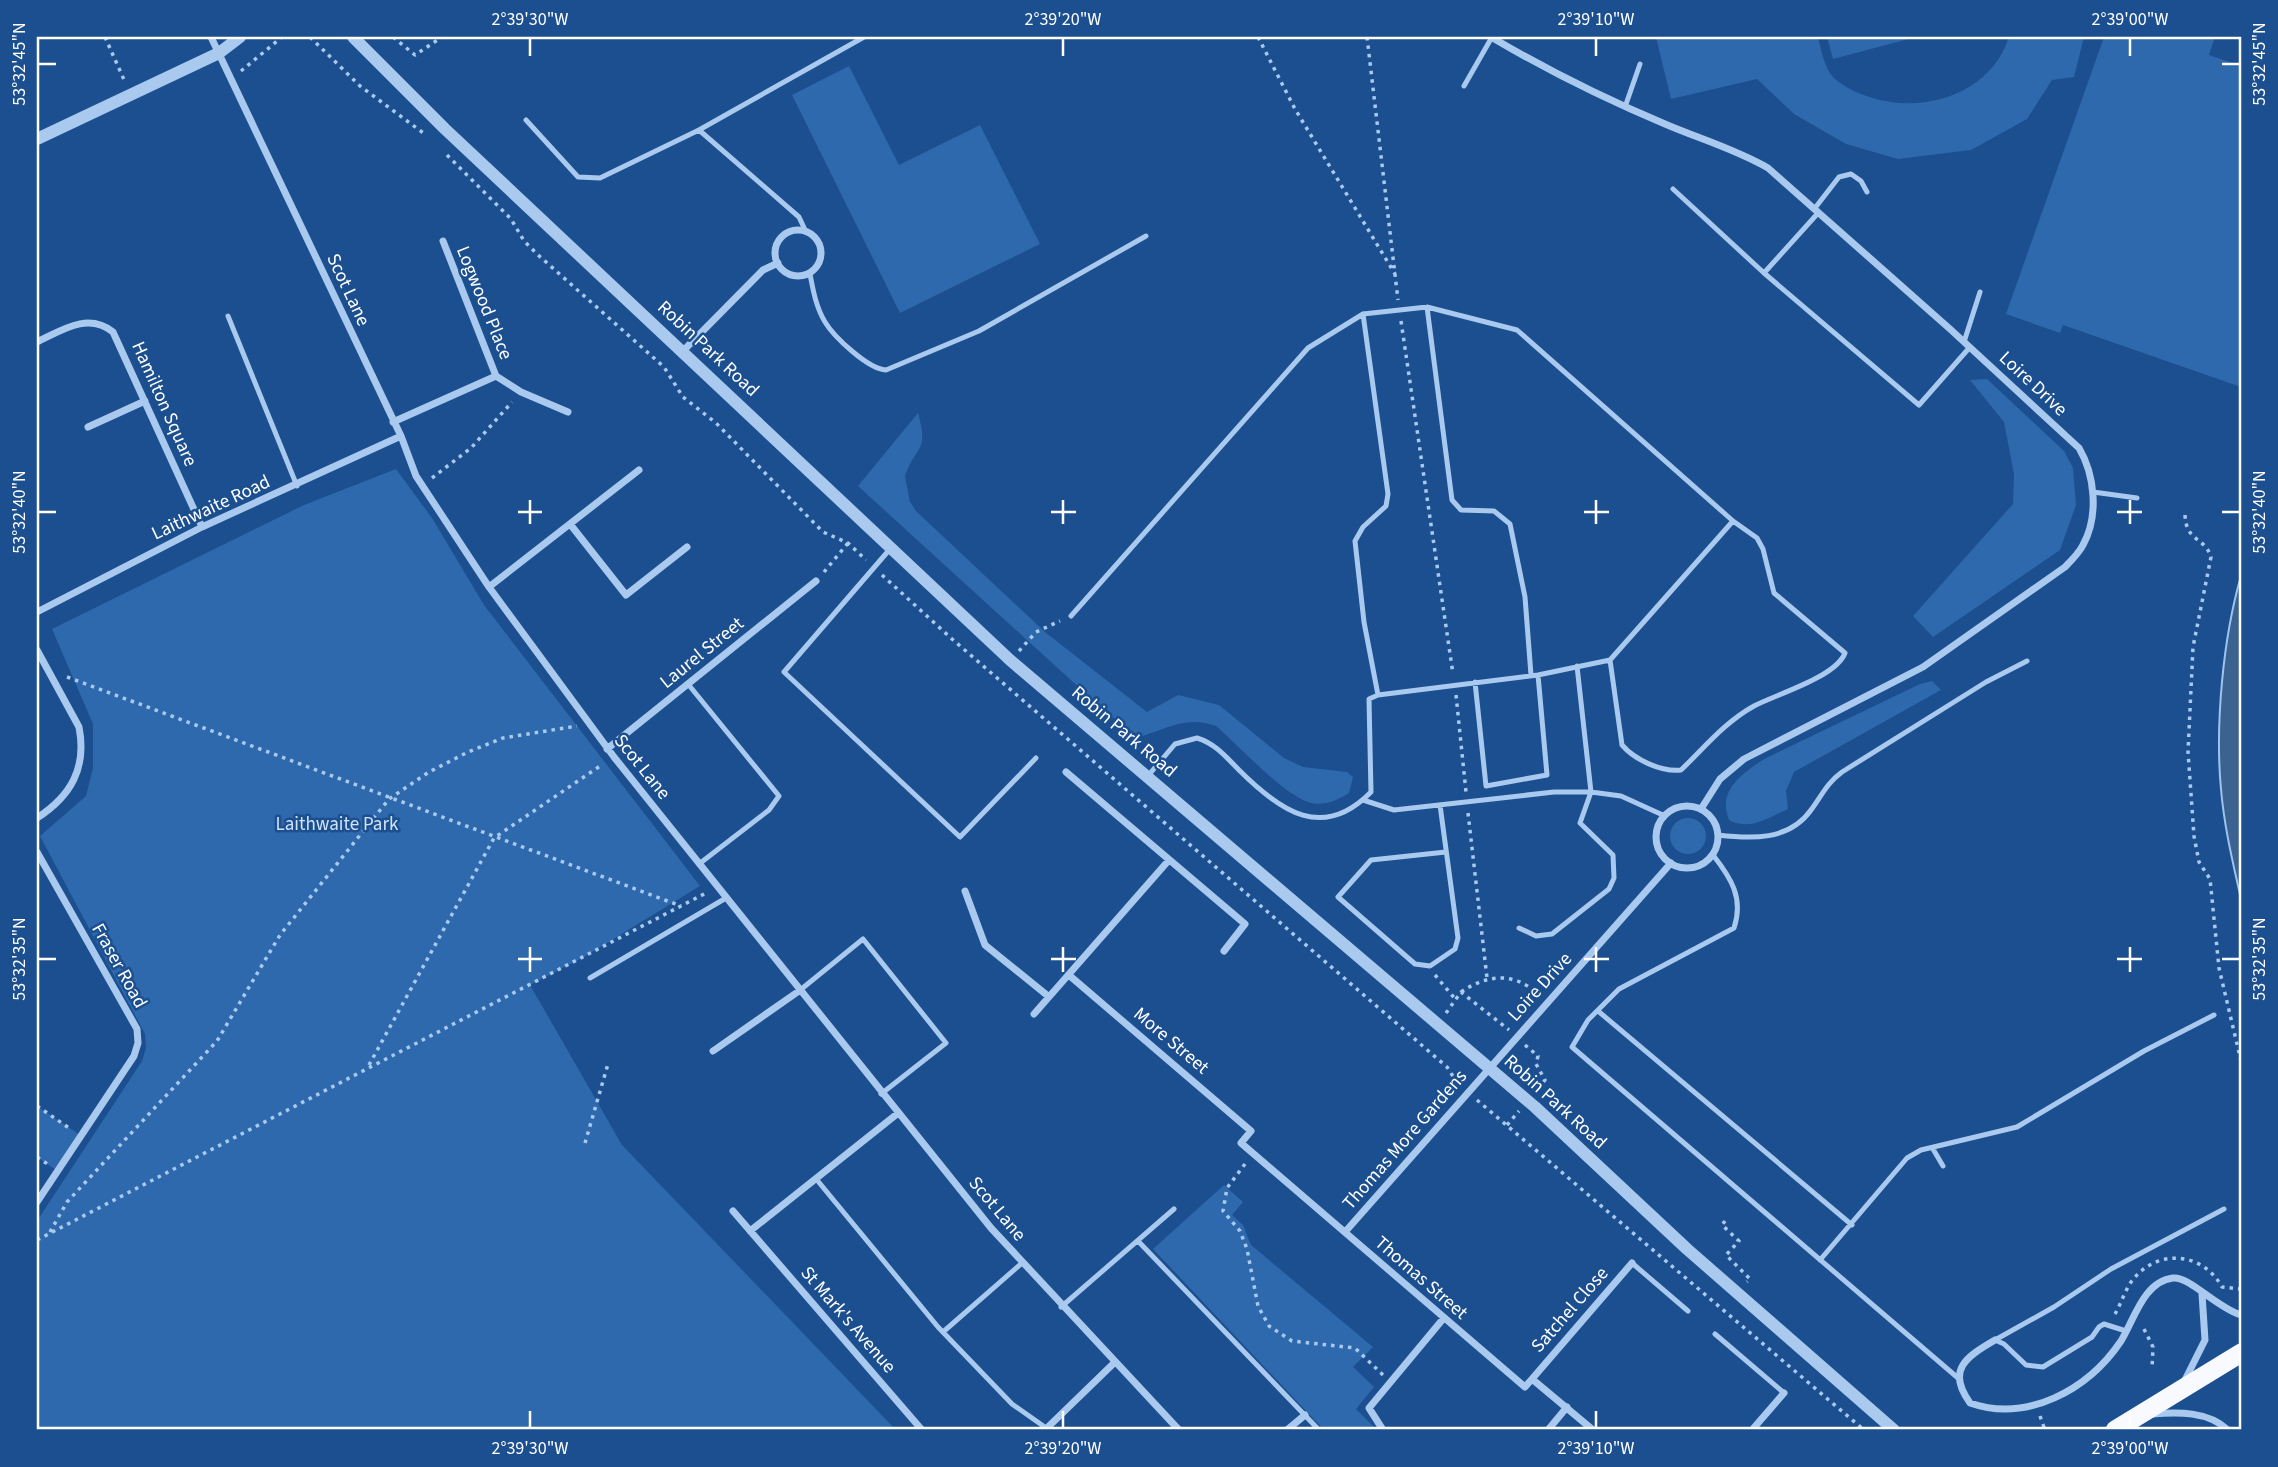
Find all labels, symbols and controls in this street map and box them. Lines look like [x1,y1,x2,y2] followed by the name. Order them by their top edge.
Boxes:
[492,7,569,32] text: 2°39'30"W
[1025,7,1102,32] text: 2°39'20"W
[1558,7,1635,32] text: 2°39'10"W
[2092,7,2169,32] text: 2°39'00"W
[7,22,32,106] text: 53°32'45"N
[2247,22,2272,106] text: 53°32'45"N
[449,242,519,364] street label: Logwood Place
[319,249,377,331] street label: Scot Lane
[651,295,765,403] street label: Robin Park Road
[124,337,204,471] street label: Hamilton Square
[1993,345,2073,423] street label: Loire Drive
[147,469,275,547] street label: Laithwaite Road
[7,470,32,554] text: 53°32'40"N
[2247,470,2272,554] text: 53°32'40"N
[654,610,750,695] street label: Laurel Street
[1065,680,1183,784] street label: Robin Park Road
[607,728,677,806] street label: Scot Lane
[276,811,399,838] park label: Laithwaite Park
[7,917,32,1001] text: 53°32'35"N
[2247,917,2272,1001] text: 53°32'35"N
[85,919,153,1013] street label: Fraser Road
[1502,946,1578,1028] street label: Loire Drive
[1127,1001,1215,1081] street label: More Street
[1498,1048,1612,1156] street label: Robin Park Road
[1337,1064,1473,1216] street label: Thomas More Gardens
[962,1171,1032,1247] street label: Scot Lane
[1369,1230,1474,1326] street label: Thomas Street
[794,1261,902,1379] street label: St Mark's Avenue
[1525,1261,1615,1359] street label: Satchel Close
[492,1436,569,1461] text: 2°39'30"W
[1025,1436,1102,1461] text: 2°39'20"W
[1558,1436,1635,1461] text: 2°39'10"W
[2092,1436,2169,1461] text: 2°39'00"W

